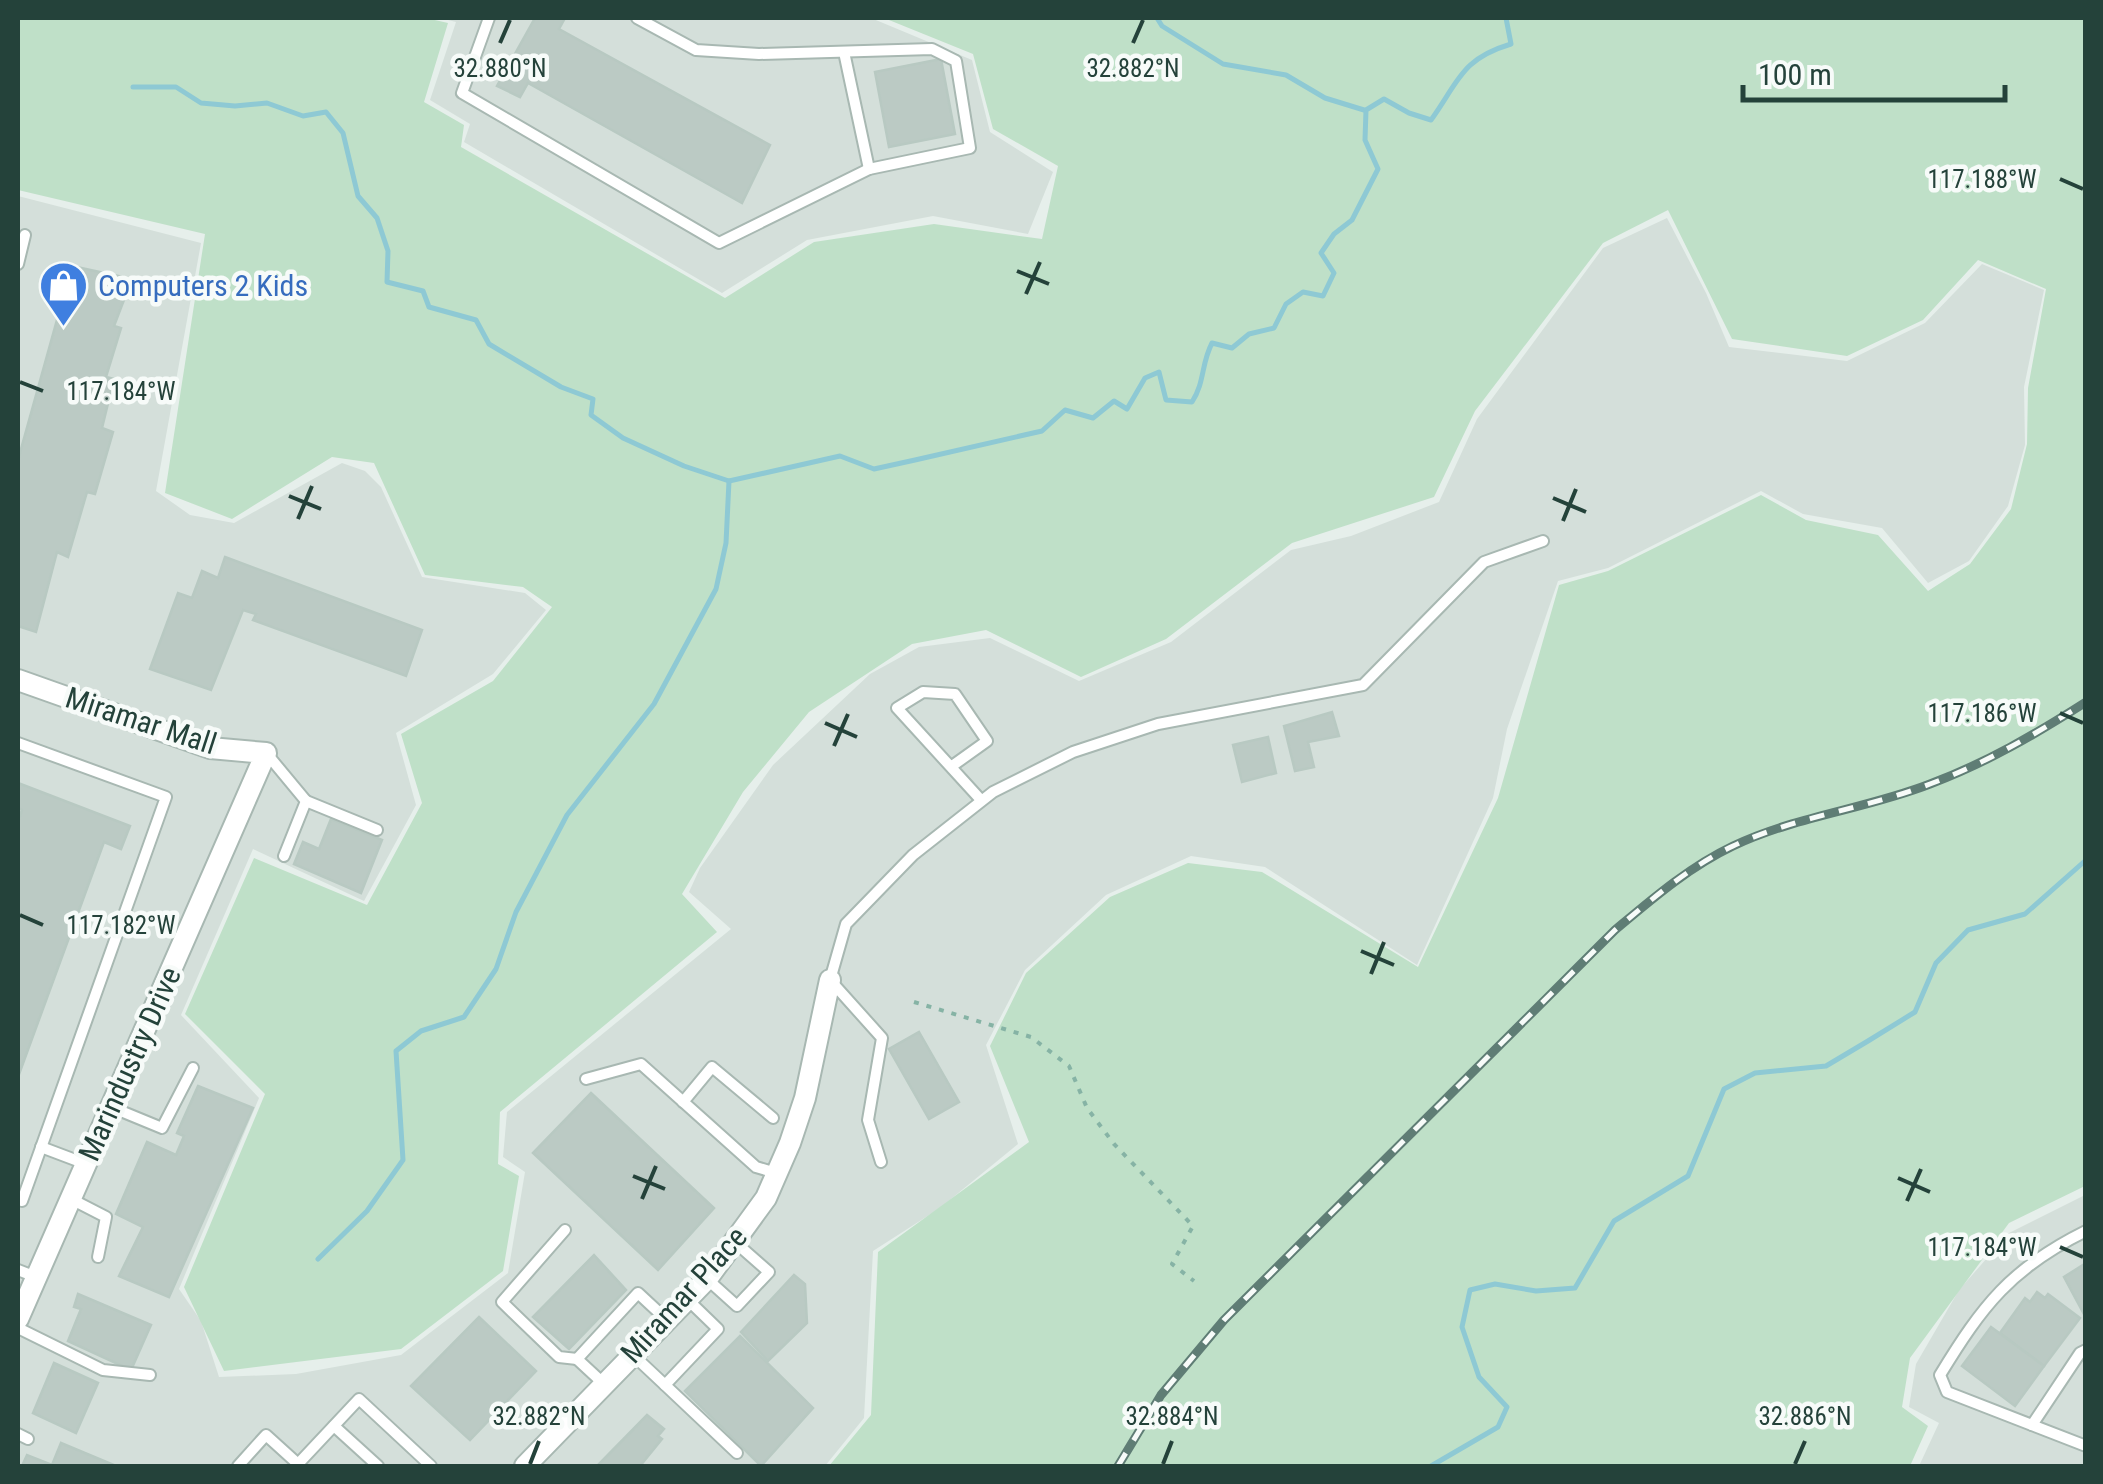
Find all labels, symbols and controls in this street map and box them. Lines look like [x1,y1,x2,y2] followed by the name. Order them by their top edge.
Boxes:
[1743,40,2006,102] scale bar
[453,54,547,83] text: 32.880°N
[1086,54,1180,83] text: 32.882°N
[1758,57,1832,92] text: 100 m
[1927,165,2037,194] text: 117.188°W
[37,260,89,328] shop icon: Computers 2 Kids
[98,268,308,303] place label: Computers 2 Kids
[66,377,176,406] text: 117.184°W
[61,680,221,761] street label: Miramar Mall
[1927,699,2037,728] text: 117.186°W
[66,911,176,940] text: 117.182°W
[71,962,188,1166] street label: Marindustry Drive
[613,1219,754,1370] street label: Miramar Place
[1927,1233,2037,1262] text: 117.184°W
[492,1402,586,1431] text: 32.882°N
[1125,1402,1219,1431] text: 32.884°N
[1758,1402,1852,1431] text: 32.886°N

